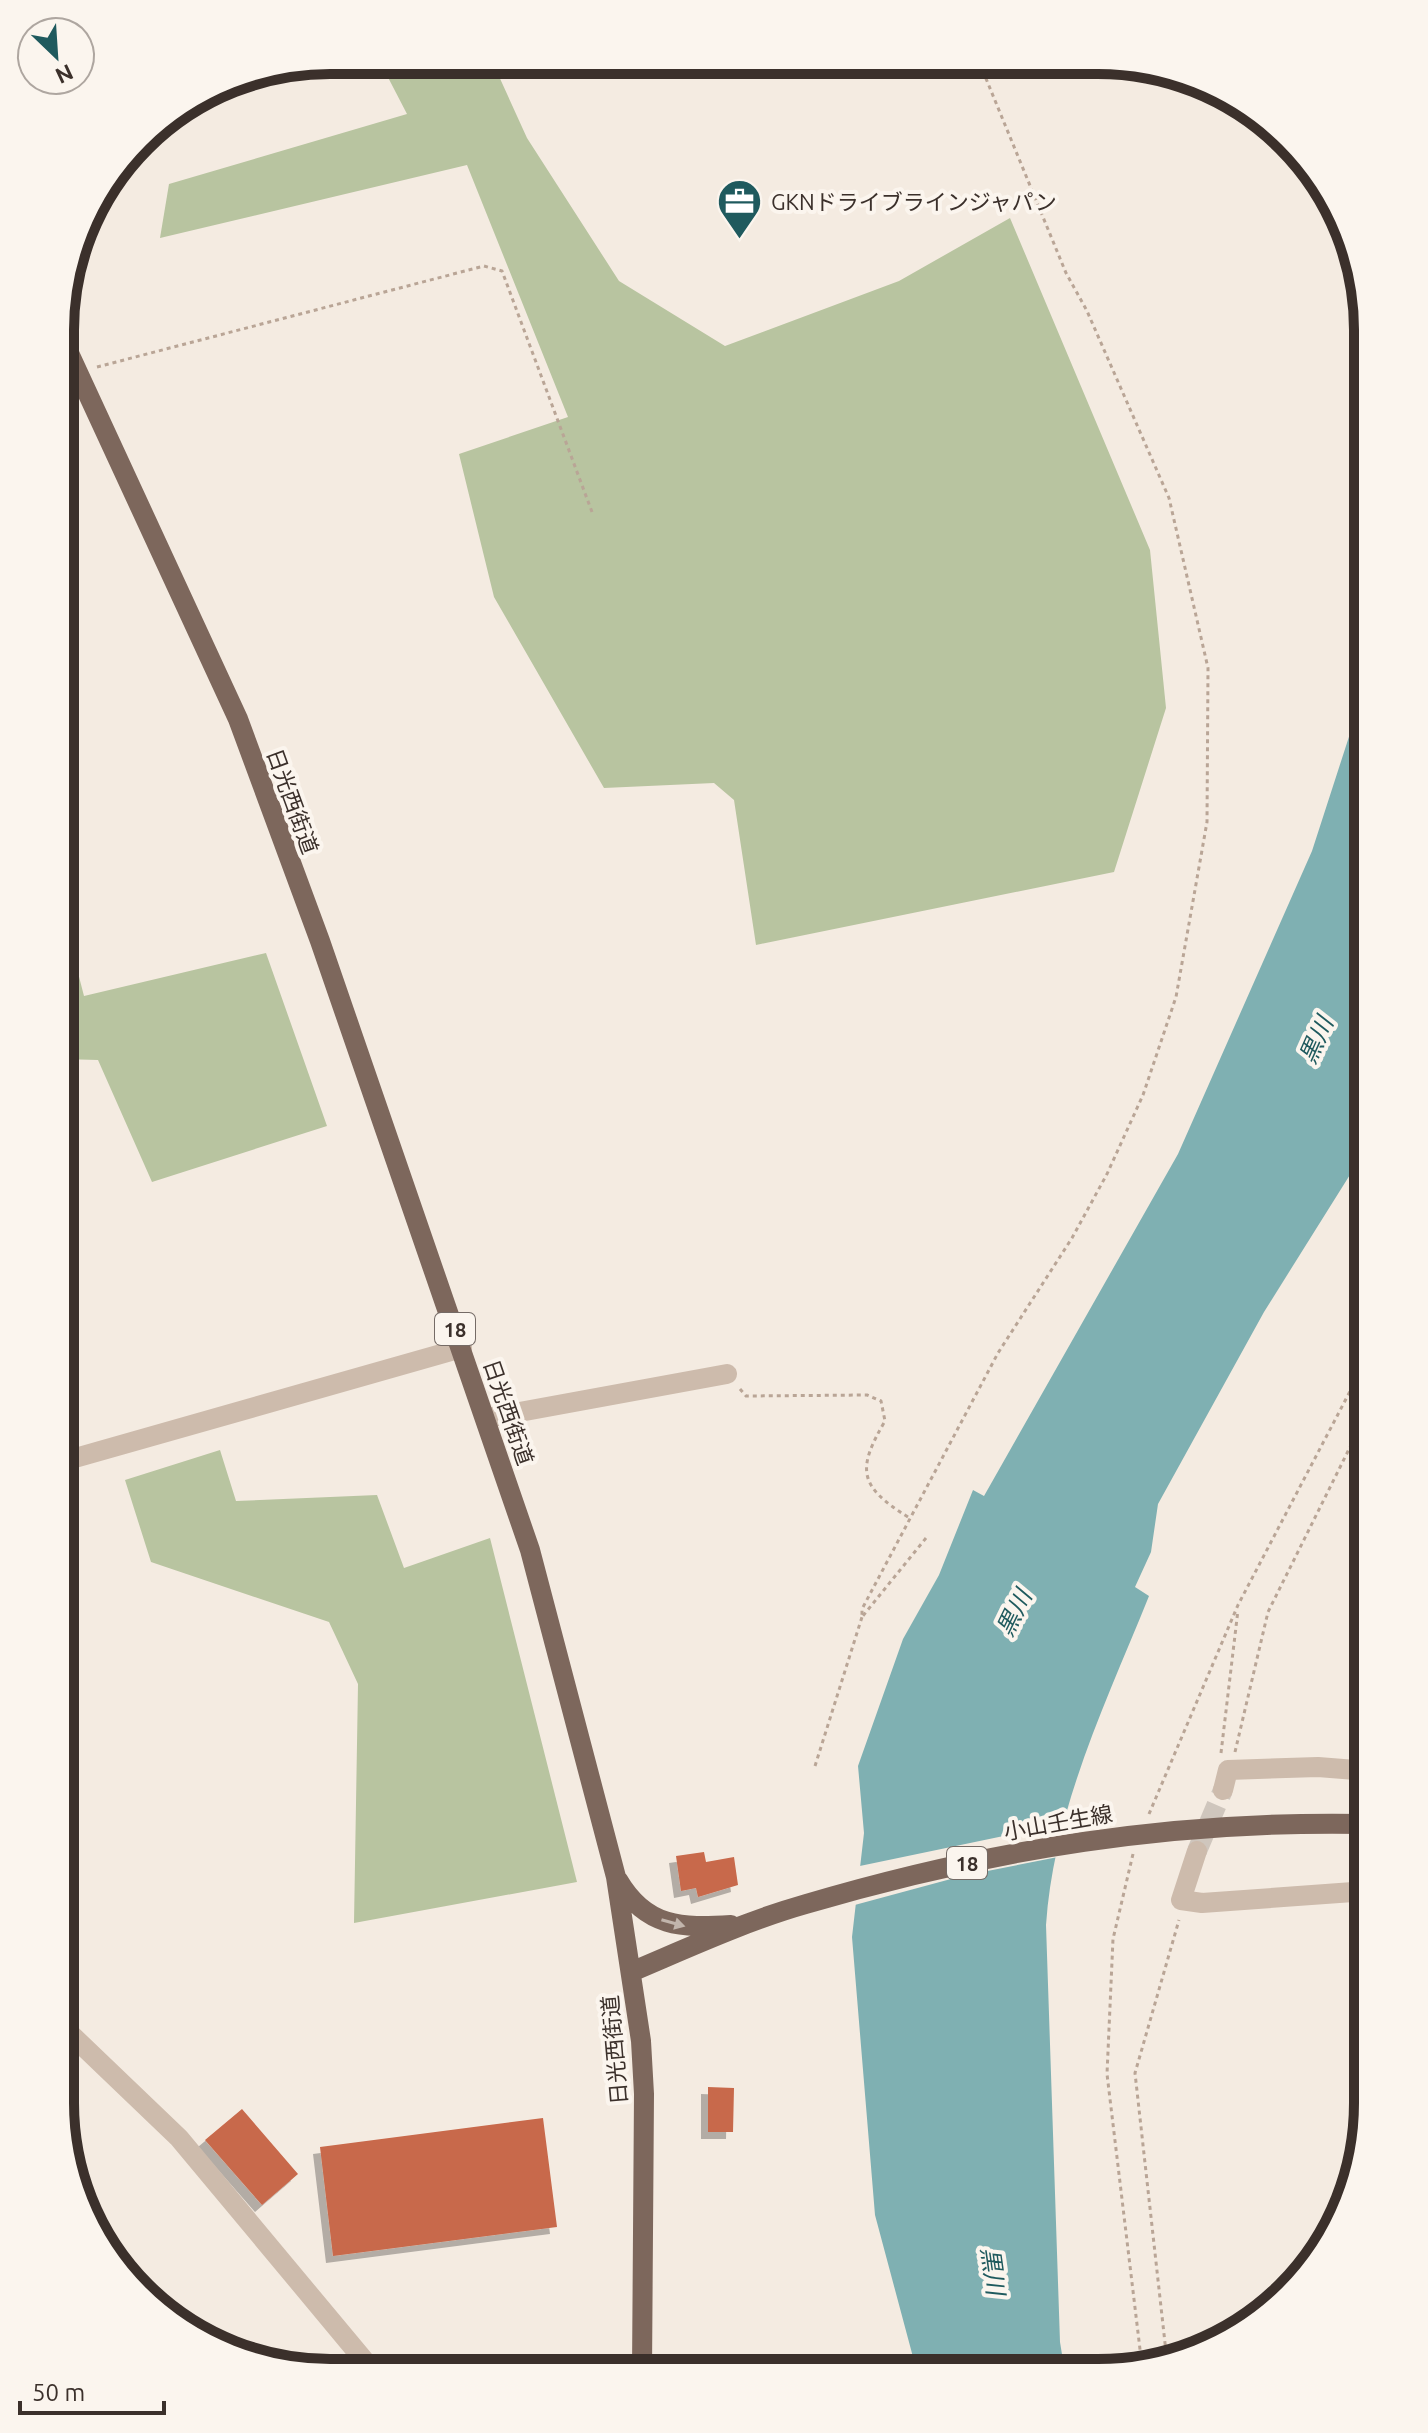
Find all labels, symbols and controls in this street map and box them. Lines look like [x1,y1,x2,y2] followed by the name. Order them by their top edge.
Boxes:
[16,16,96,96] north arrow
[52,60,77,89] text: N
[716,177,764,240] office icon: GKNドライブラインジャパン
[771,189,1057,214] place label: GKNドライブラインジャパン
[262,745,324,857] street label: 日光西街道
[1294,1010,1339,1067] water label: 黒川
[435,1313,475,1345] road number: 18
[479,1356,539,1468] street label: 日光西街道
[991,1583,1038,1640] water label: 黒川
[1002,1800,1114,1844] street label: 小山壬生線
[947,1847,987,1879] road number: 18
[661,1917,685,1930] one-way arrow
[597,1994,631,2106] street label: 日光西街道
[976,2245,1010,2300] water label: 黒川
[20,2365,164,2415] scale bar
[32,2379,85,2406] text: 50 m

